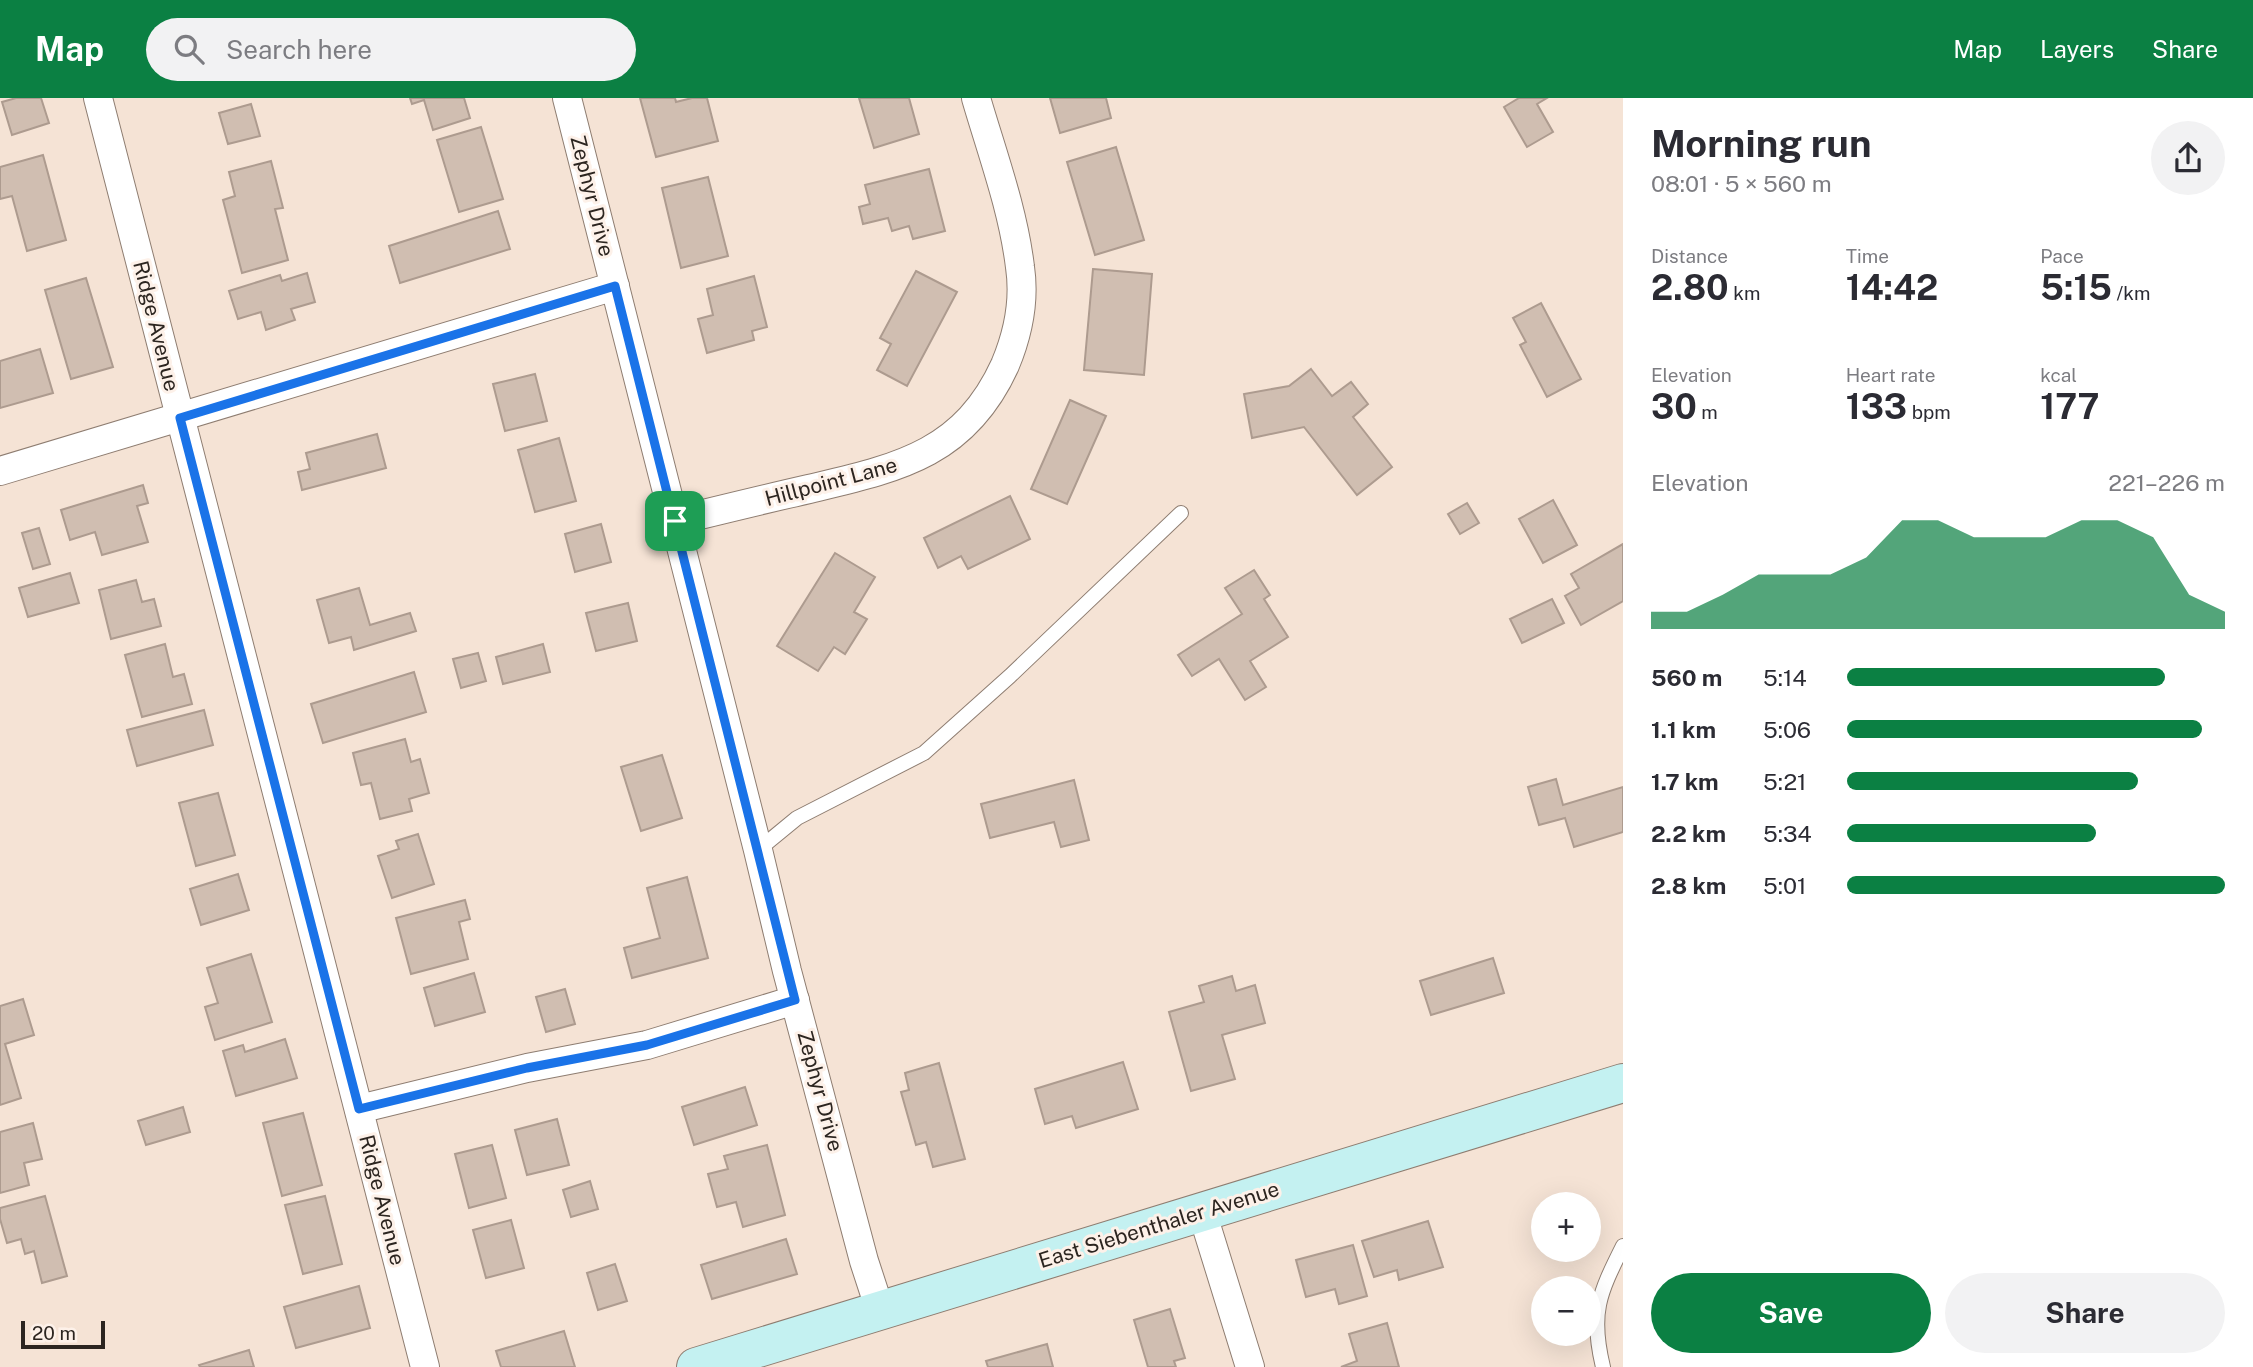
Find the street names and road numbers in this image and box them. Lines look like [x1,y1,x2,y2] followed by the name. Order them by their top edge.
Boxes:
[565,133,620,259] street label: Zephyr Drive
[128,258,185,394] street label: Ridge Avenue
[762,452,900,511] street label: Hillpoint Lane
[792,1028,849,1154] street label: Zephyr Drive
[354,1132,411,1268] street label: Ridge Avenue
[1035,1176,1282,1273] street label: East Siebenthaler Avenue

